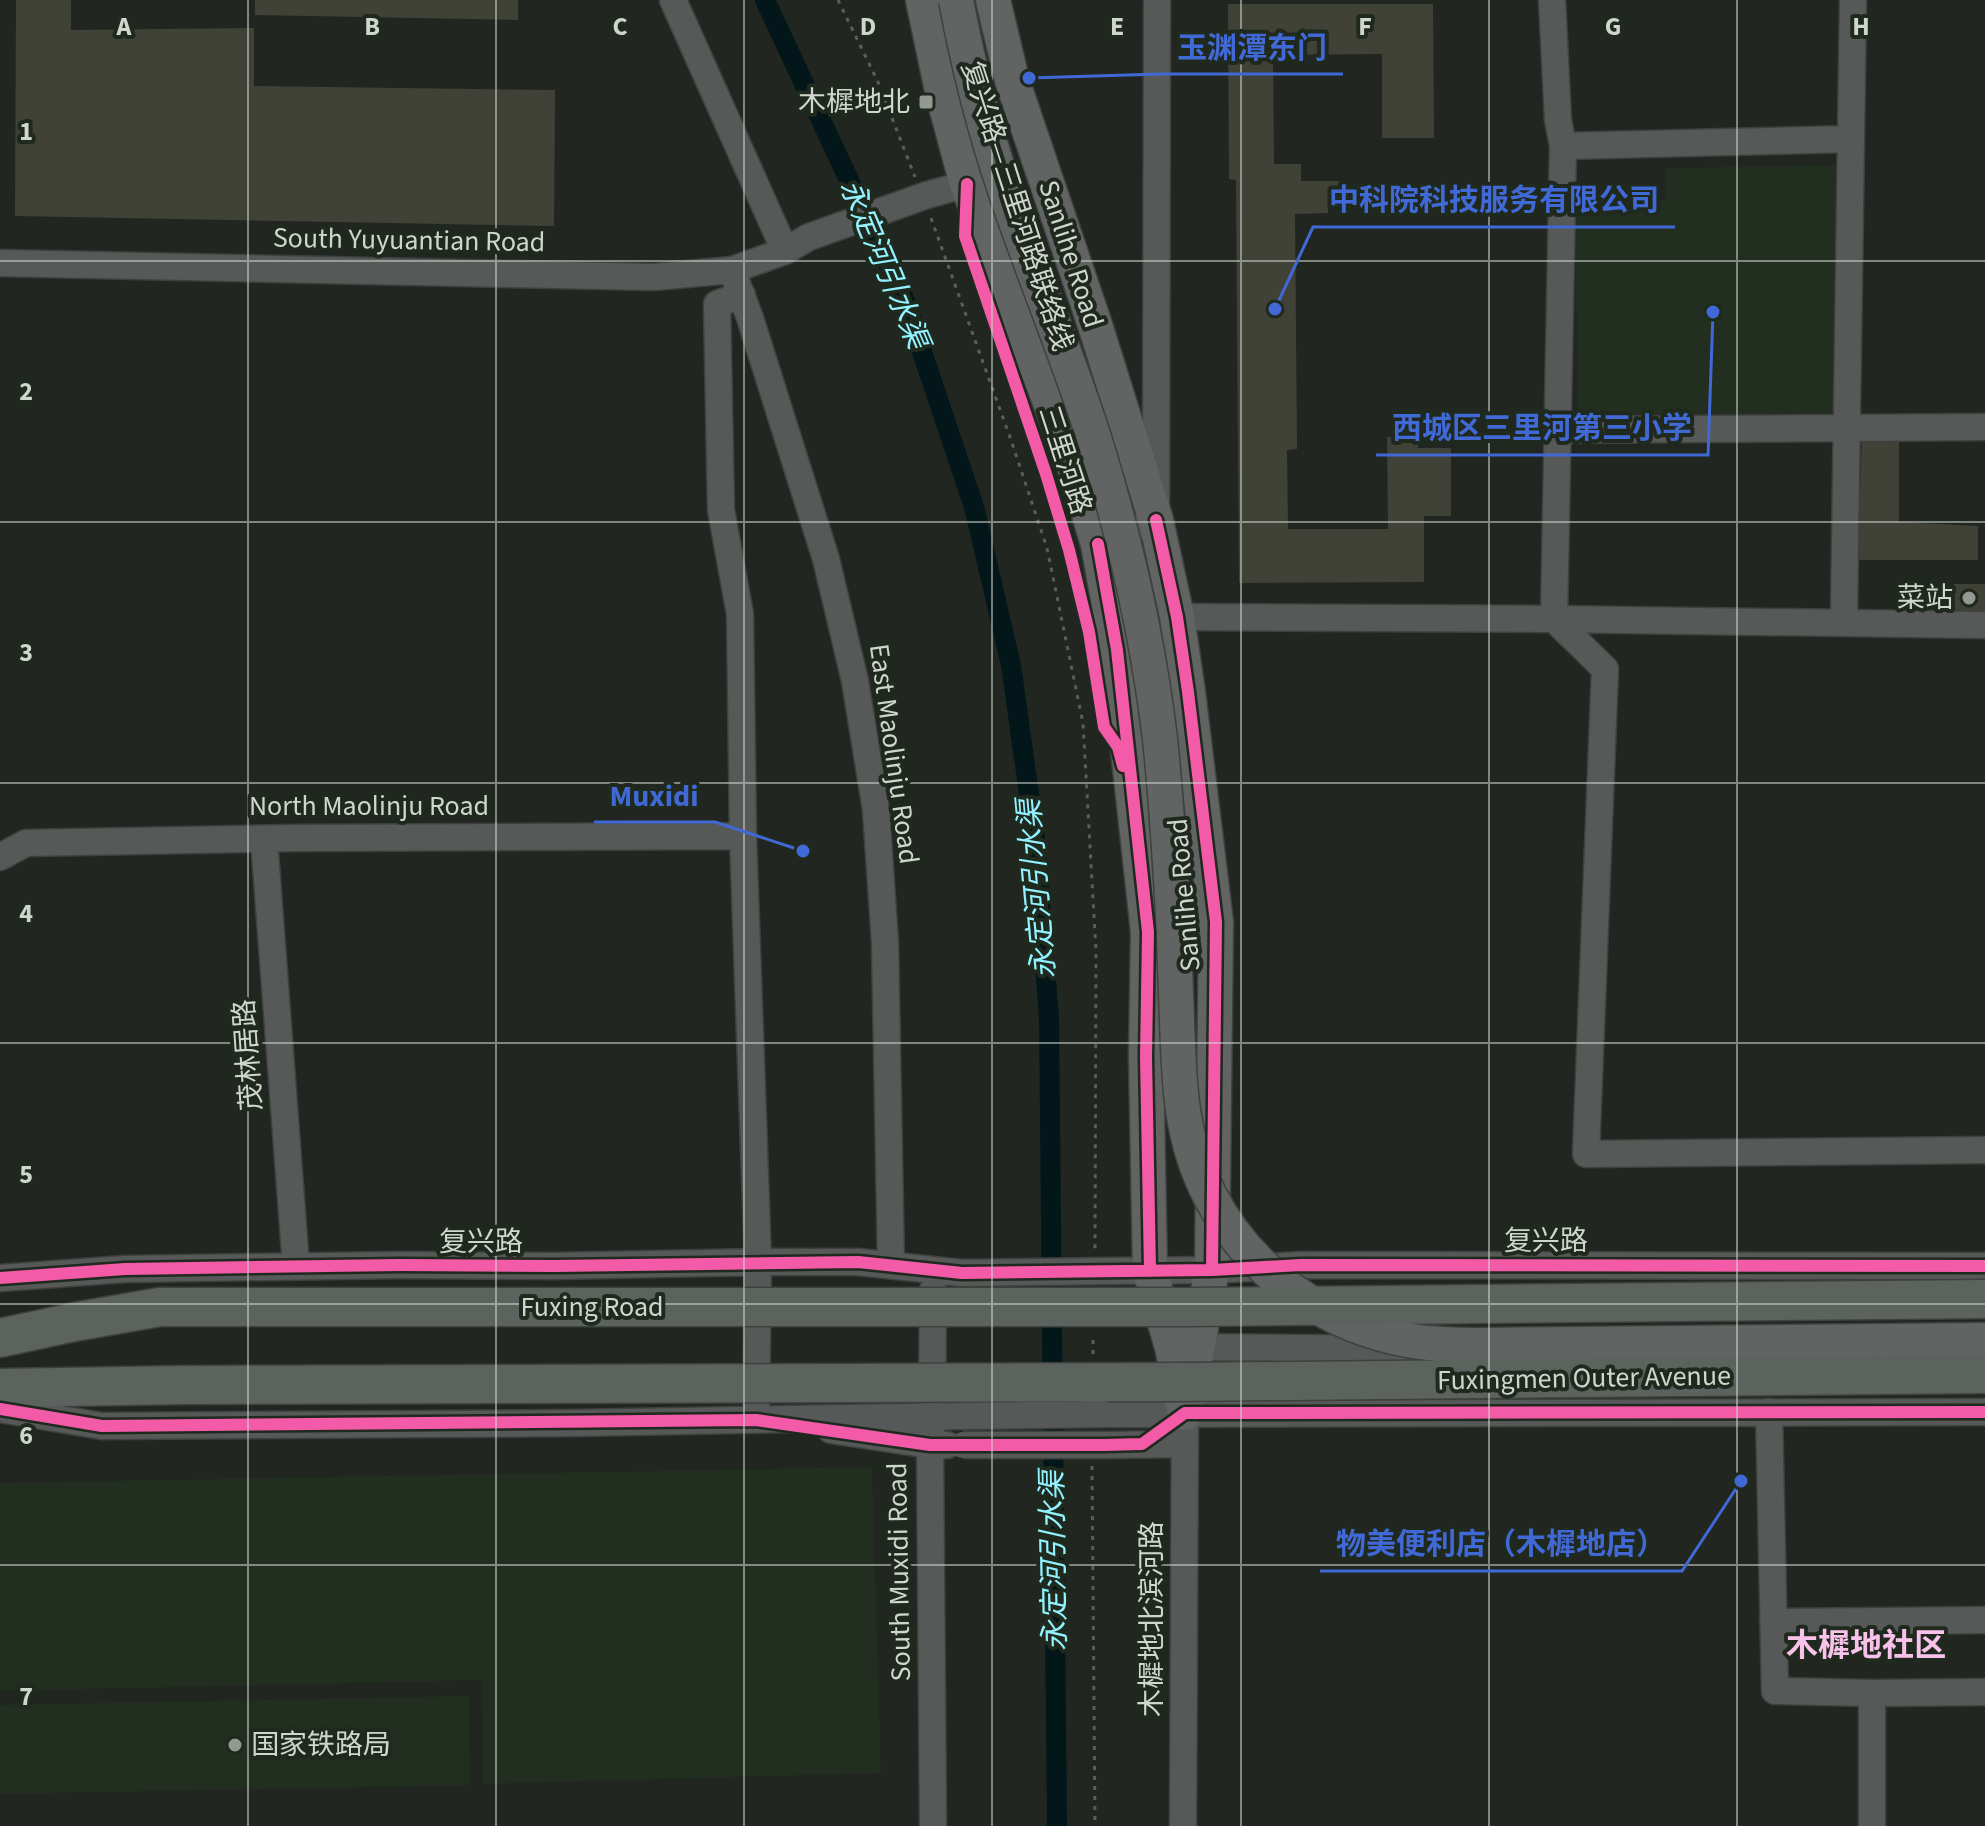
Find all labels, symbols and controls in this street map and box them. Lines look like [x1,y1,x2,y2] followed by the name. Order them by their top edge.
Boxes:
[116,8,133,45] text: A
[364,8,380,45] text: B
[612,8,628,45] text: C
[860,8,876,45] text: D
[1110,8,1124,45] text: E
[1358,8,1372,45] text: F
[1605,8,1621,45] text: G
[1852,8,1870,45] text: H
[1161,20,1343,74] callout: 玉渊潭东门
[1177,27,1327,70] text: 玉渊潭东门
[951,56,1083,356] street label: 复兴路—三里河路联络线
[798,82,910,122] place label: 木樨地北
[917,93,935,111] marker: 木樨地北
[19,113,33,150] text: 1
[829,173,941,359] water label: 永定河引水渠
[1313,173,1675,227] callout: 中科院科技服务有限公司
[1028,175,1114,333] street label: Sanlihe Road
[1329,179,1659,222] text: 中科院科技服务有限公司
[272,218,546,262] street label: South Yuyuantian Road
[19,373,33,410] text: 2
[1029,401,1101,519] street label: 三里河路
[1376,401,1708,455] callout: 西城区三里河第三小学
[1392,407,1692,450] text: 西城区三里河第三小学
[1897,578,1953,618] place label: 菜站
[1960,589,1978,607] marker: 菜站
[19,634,33,671] text: 3
[859,641,929,867] street label: East Maolinju Road
[594,768,715,822] callout: Muxidi
[609,775,699,818] text: Muxidi
[249,786,489,826] street label: North Maolinju Road
[1007,793,1066,981] water label: 永定河引水渠
[1157,817,1211,973] street label: Sanlihe Road
[19,895,33,932] text: 4
[224,998,272,1112] street label: 茂林居路
[19,1156,33,1193] text: 5
[1504,1221,1588,1261] street label: 复兴路
[439,1222,523,1262] street label: 复兴路
[520,1287,664,1327] street label: Fuxing Road
[1437,1355,1731,1401] street label: Fuxingmen Outer Avenue
[19,1417,33,1454] text: 6
[877,1462,921,1682] street label: South Muxidi Road
[1031,1467,1077,1651] water label: 永定河引水渠
[1320,1517,1682,1571] callout: 物美便利店（木樨地店）
[1132,1521,1172,1717] street label: 木樨地北滨河路
[1336,1523,1666,1566] text: 物美便利店（木樨地店）
[1786,1623,1946,1669] district label: 木樨地社区
[19,1678,33,1715] text: 7
[251,1725,391,1765] place label: 国家铁路局
[226,1736,244,1754] marker: 国家铁路局

